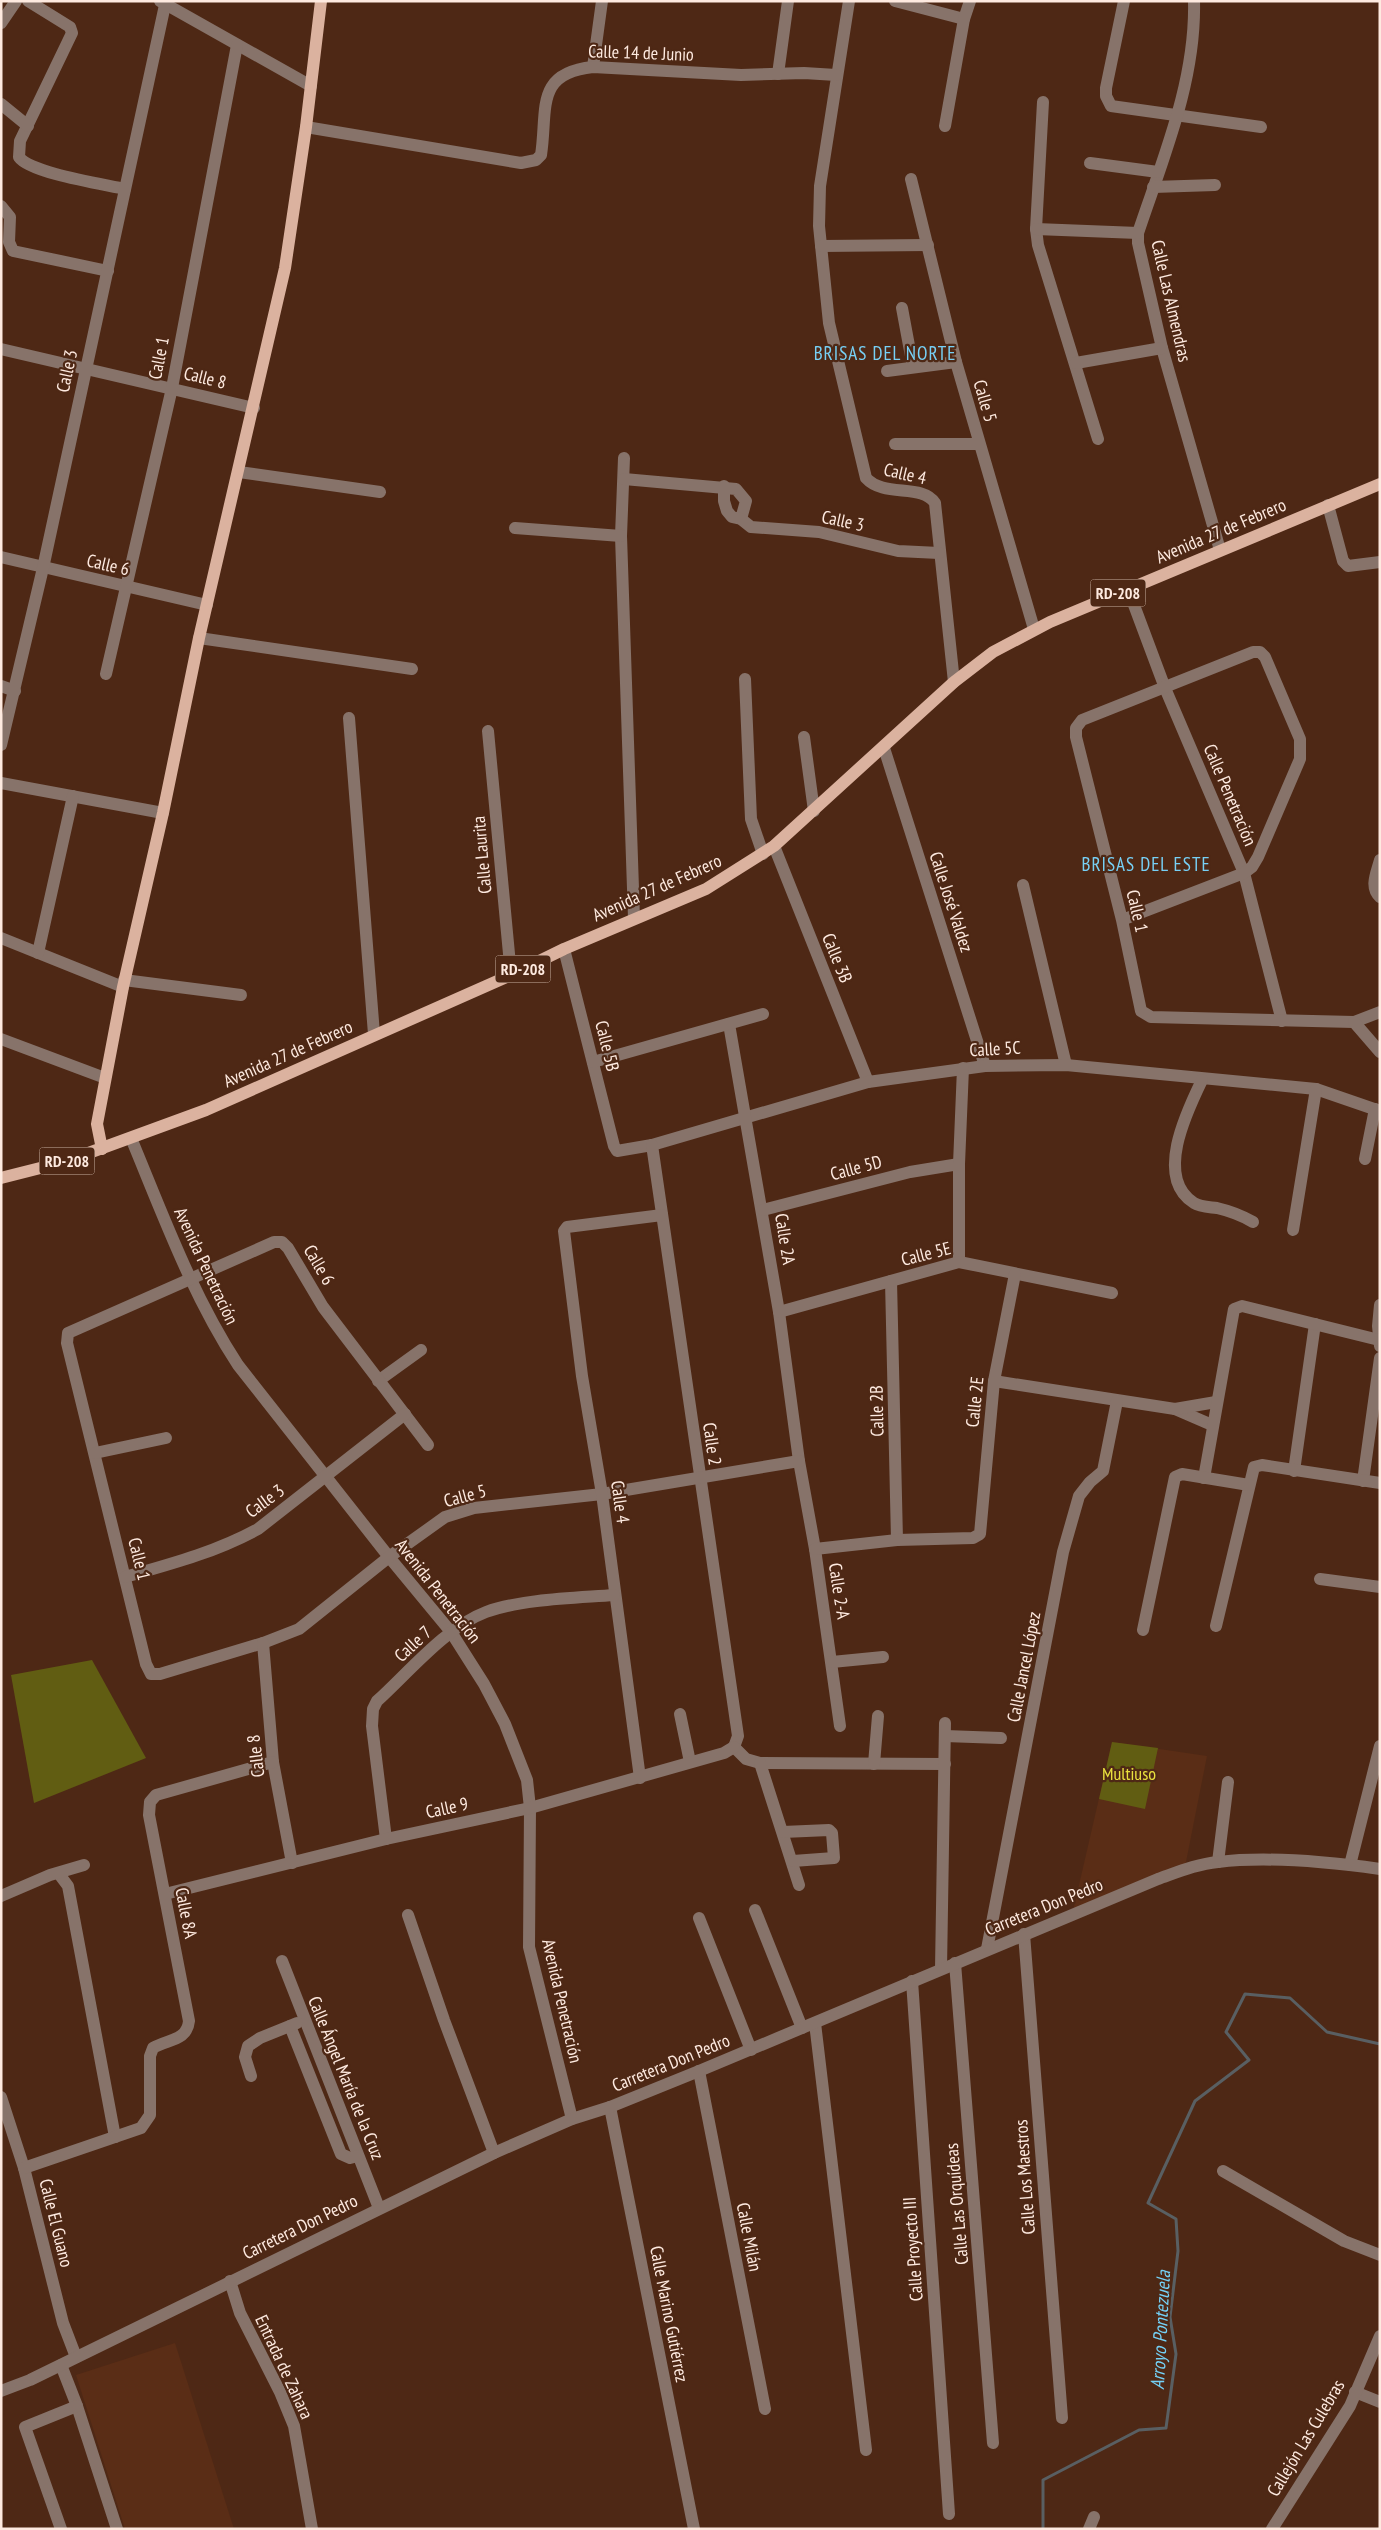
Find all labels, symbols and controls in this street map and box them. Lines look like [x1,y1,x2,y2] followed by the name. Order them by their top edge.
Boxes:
[588,39,694,66] street label: Calle 14 de Junio
[1146,238,1197,364] street label: Calle Las Almendras
[143,335,174,381] street label: Calle 1
[814,341,956,365] district label: BRISAS DEL NORTE
[51,347,82,394] street label: Calle 3
[182,361,229,394] street label: Calle 8
[969,377,1002,425] street label: Calle 5
[882,457,929,490] street label: Calle 4
[1152,493,1289,568] street label: Avenida 27 de Febrero
[820,505,867,536] street label: Calle 3
[85,548,132,581] street label: Calle 6
[1090,580,1146,606] road number: RD-208
[1199,740,1262,849] street label: Calle Penetración
[467,815,496,895] street label: Calle Laurita
[589,849,725,926] street label: Avenida 27 de Febrero
[924,849,979,955] street label: Calle José Valdez
[1081,852,1211,876] district label: BRISAS DEL ESTE
[1121,887,1154,934] street label: Calle 1
[817,930,858,986] street label: Calle 3B
[496,956,550,982] road number: RD-208
[220,1015,356,1092] street label: Avenida 27 de Febrero
[590,1018,625,1074] street label: Calle 5B
[969,1036,1021,1061] street label: Calle 5C
[40,1148,94,1174] road number: RD-208
[828,1150,884,1185] street label: Calle 5D
[169,1204,244,1328] street label: Avenida Penetración
[770,1212,801,1267] street label: Calle 2A
[899,1236,953,1271] street label: Calle 5E
[299,1240,340,1289] street label: Calle 6
[960,1376,989,1428] street label: Calle 2E
[865,1385,888,1437] street label: Calle 2B
[698,1421,727,1467] street label: Calle 2
[241,1479,289,1523] street label: Calle 3
[441,1479,489,1512] street label: Calle 5
[606,1479,635,1525] street label: Calle 4
[390,1534,486,1648] street label: Avenida Penetración
[123,1535,156,1582] street label: Calle 1
[824,1561,855,1621] street label: Calle 2-A
[1002,1610,1045,1724] street label: Calle Jancel López
[389,1621,436,1667] street label: Calle 7
[241,1733,270,1779] street label: Calle 8
[1102,1762,1156,1785] park label: Multiuso
[423,1792,470,1823] street label: Calle 9
[981,1872,1106,1941] street label: Carretera Don Pedro
[170,1885,203,1941] street label: Calle 8A
[537,1937,588,2065] street label: Avenida Penetración
[303,1993,390,2163] street label: Calle Ángel María de la Cruz
[608,2028,733,2097] street label: Carretera Don Pedro
[1009,2119,1040,2235] street label: Calle Los Maestros
[940,2142,973,2266] street label: Calle Las Orquídeas
[34,2176,79,2270] street label: Calle El Guano
[238,2189,361,2264] street label: Carretera Don Pedro
[897,2196,928,2302] street label: Calle Proyecto III
[732,2201,767,2273] street label: Calle Milán
[645,2244,694,2384] street label: Calle Marino Gutiérrez
[1145,2269,1175,2390] water label: Arroyo Pontezuela
[250,2311,319,2423] street label: Entrada de Zahara
[1262,2375,1349,2500] street label: Callejón Las Culebras

